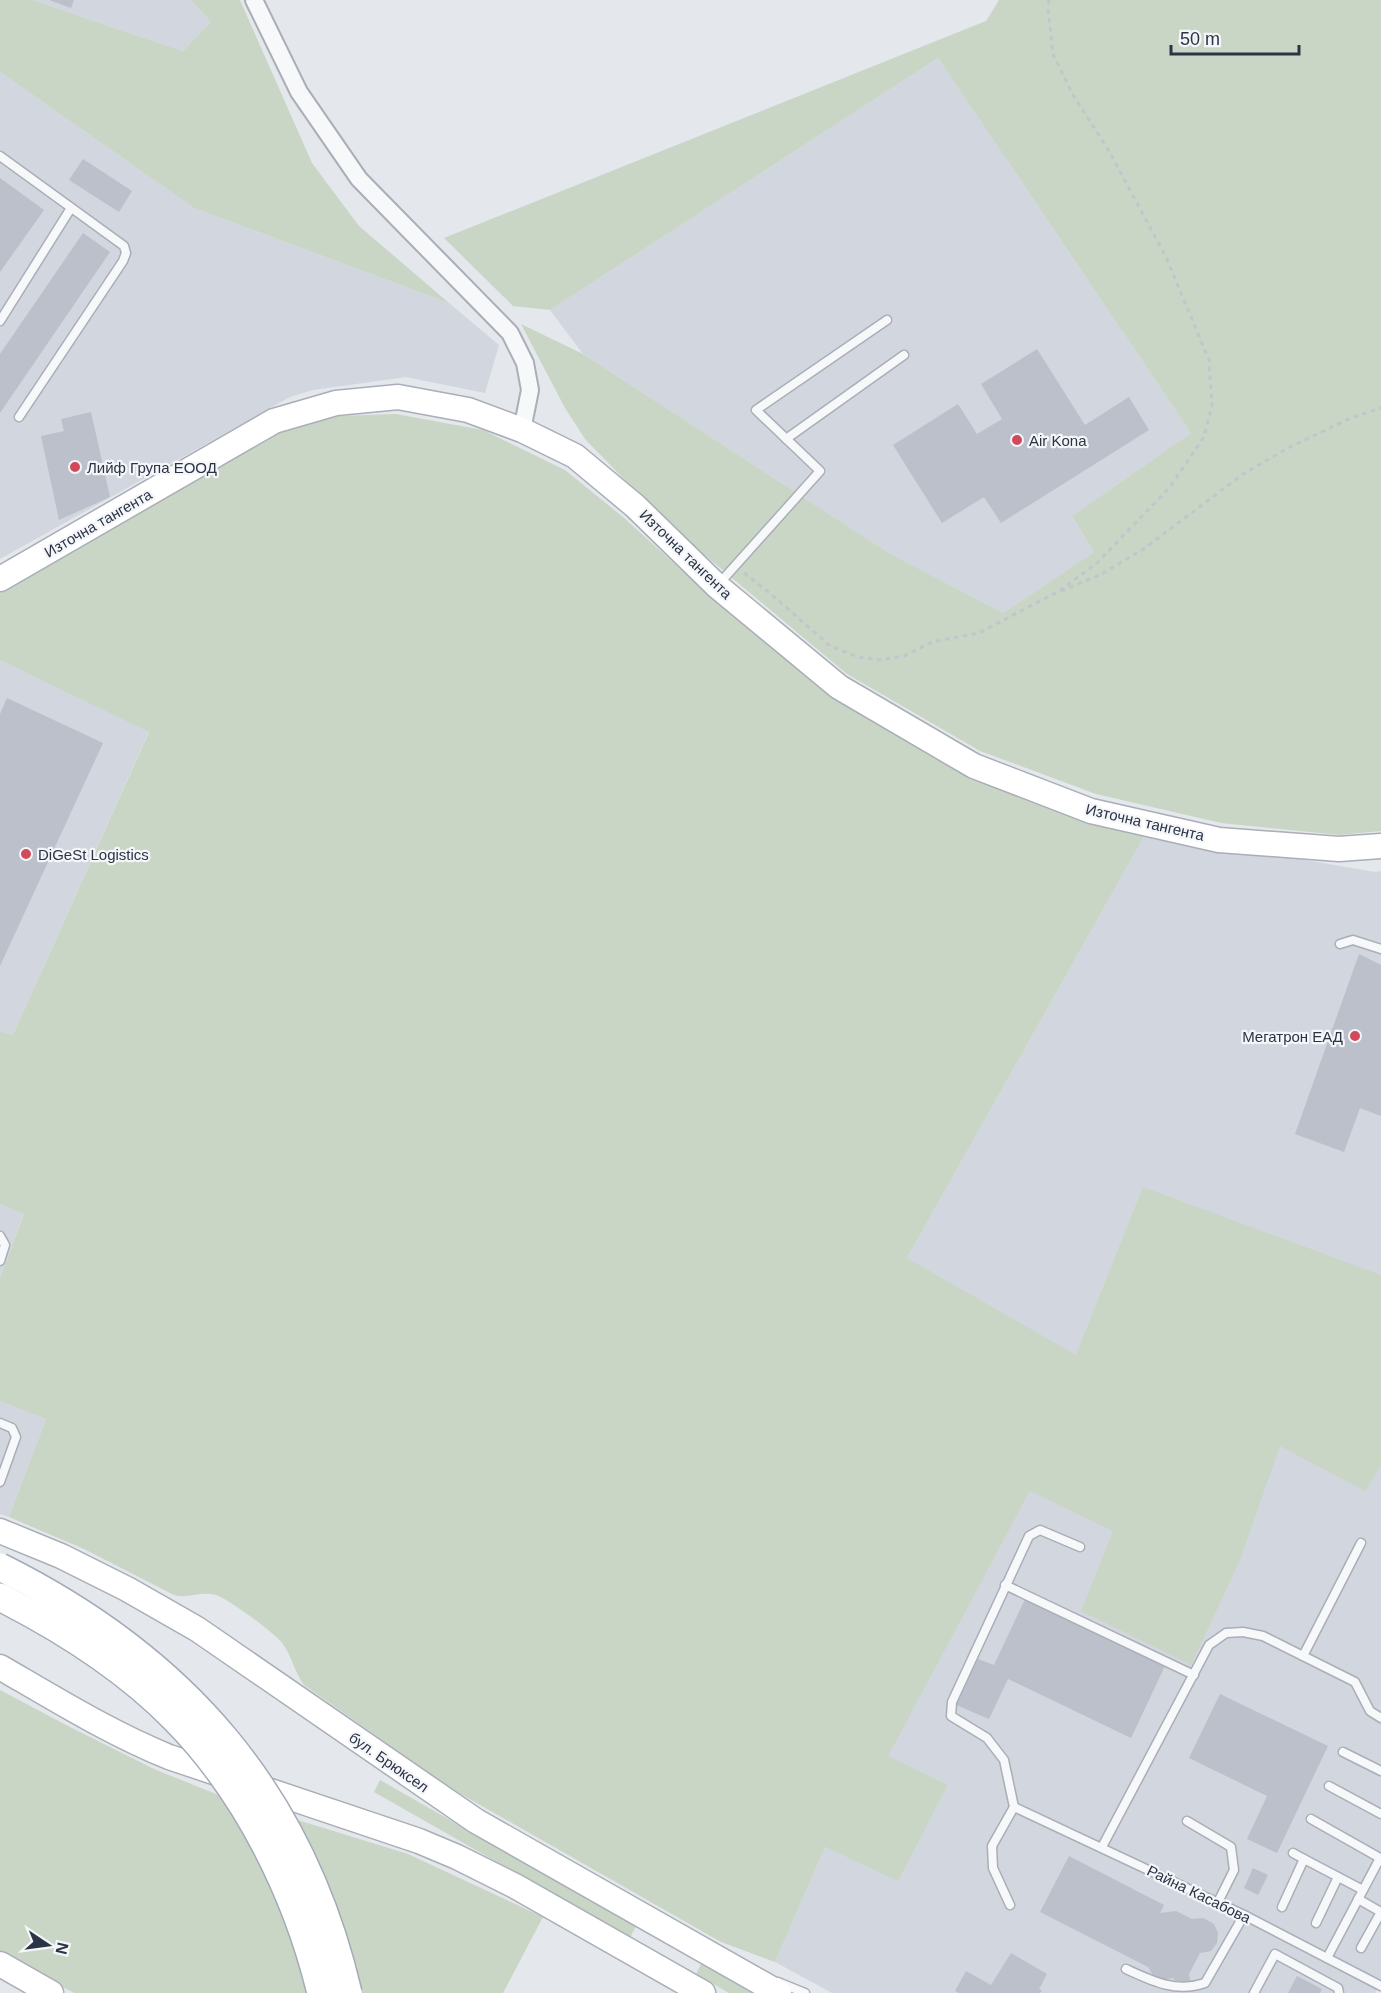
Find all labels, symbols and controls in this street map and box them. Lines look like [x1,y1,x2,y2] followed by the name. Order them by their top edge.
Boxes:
[1171,18,1298,56] scale bar
[1180,29,1220,49] text: 50 m
[1029,432,1087,449] place label: Air Kona
[1010,433,1024,447] marker: Air Kona
[87,459,217,476] place label: Лийф Група ЕООД
[68,460,82,474] marker: Лийф Група ЕООД
[41,485,155,561] street label: Източна тангента
[637,506,736,603] street label: Източна тангента
[1084,800,1207,844] street label: Източна тангента
[38,846,149,863] place label: DiGeSt Logistics
[19,847,33,861] marker: DiGeSt Logistics
[1242,1028,1343,1045] place label: Мегатрон ЕАД
[1348,1029,1362,1043] marker: Мегатрон ЕАД
[346,1728,432,1796] street label: бул. Брюксел
[1144,1862,1254,1927] street label: Райна Касабова
[18,1915,78,1975] north arrow
[53,1941,72,1956] text: N

